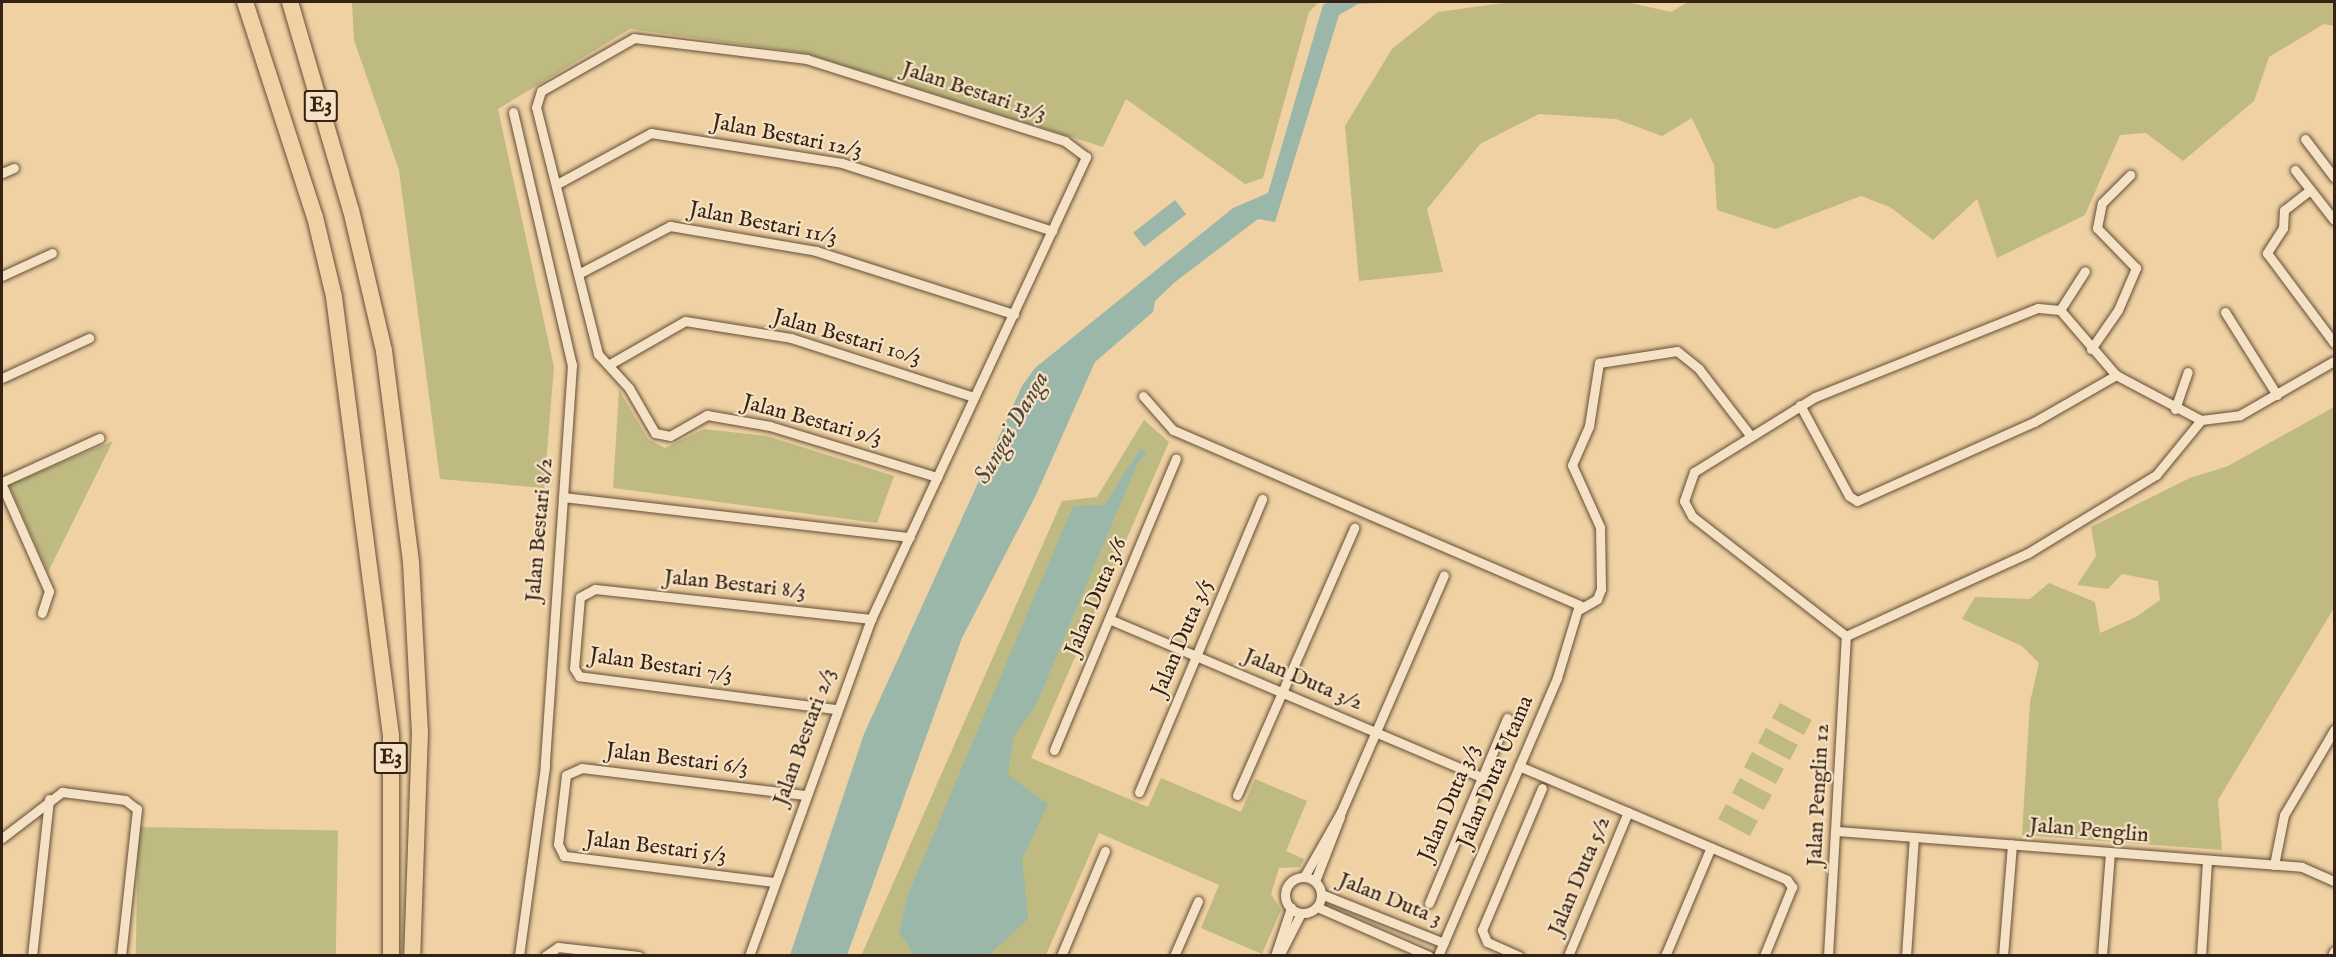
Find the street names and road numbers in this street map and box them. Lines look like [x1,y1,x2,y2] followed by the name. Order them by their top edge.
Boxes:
[898,56,1050,128] street label: Jalan Bestari 13/3
[303,88,339,124] road number: E3
[710,110,864,164] street label: Jalan Bestari 12/3
[687,197,839,251] street label: Jalan Bestari 11/3
[770,304,924,372] street label: Jalan Bestari 10/3
[739,390,885,452] street label: Jalan Bestari 9/3
[521,457,559,603] street label: Jalan Bestari 8/2
[1060,534,1134,660] street label: Jalan Duta 3/6
[663,564,807,606] street label: Jalan Bestari 8/3
[1147,576,1219,700] street label: Jalan Duta 3/5
[588,643,734,689] street label: Jalan Bestari 7/3
[1239,643,1367,717] street label: Jalan Duta 3/2
[768,665,842,809] street label: Jalan Bestari 2/3
[1452,692,1540,852] street label: Jalan Duta Utama
[1802,723,1836,867] street label: Jalan Penglin 12
[604,738,750,782] street label: Jalan Bestari 6/3
[373,740,409,776] road number: E3
[1413,740,1487,866] street label: Jalan Duta 3/3
[1543,813,1617,939] street label: Jalan Duta 5/2
[2028,813,2150,849] street label: Jalan Penglin
[584,826,728,870] street label: Jalan Bestari 5/3
[1334,867,1446,933] street label: Jalan Duta 3

